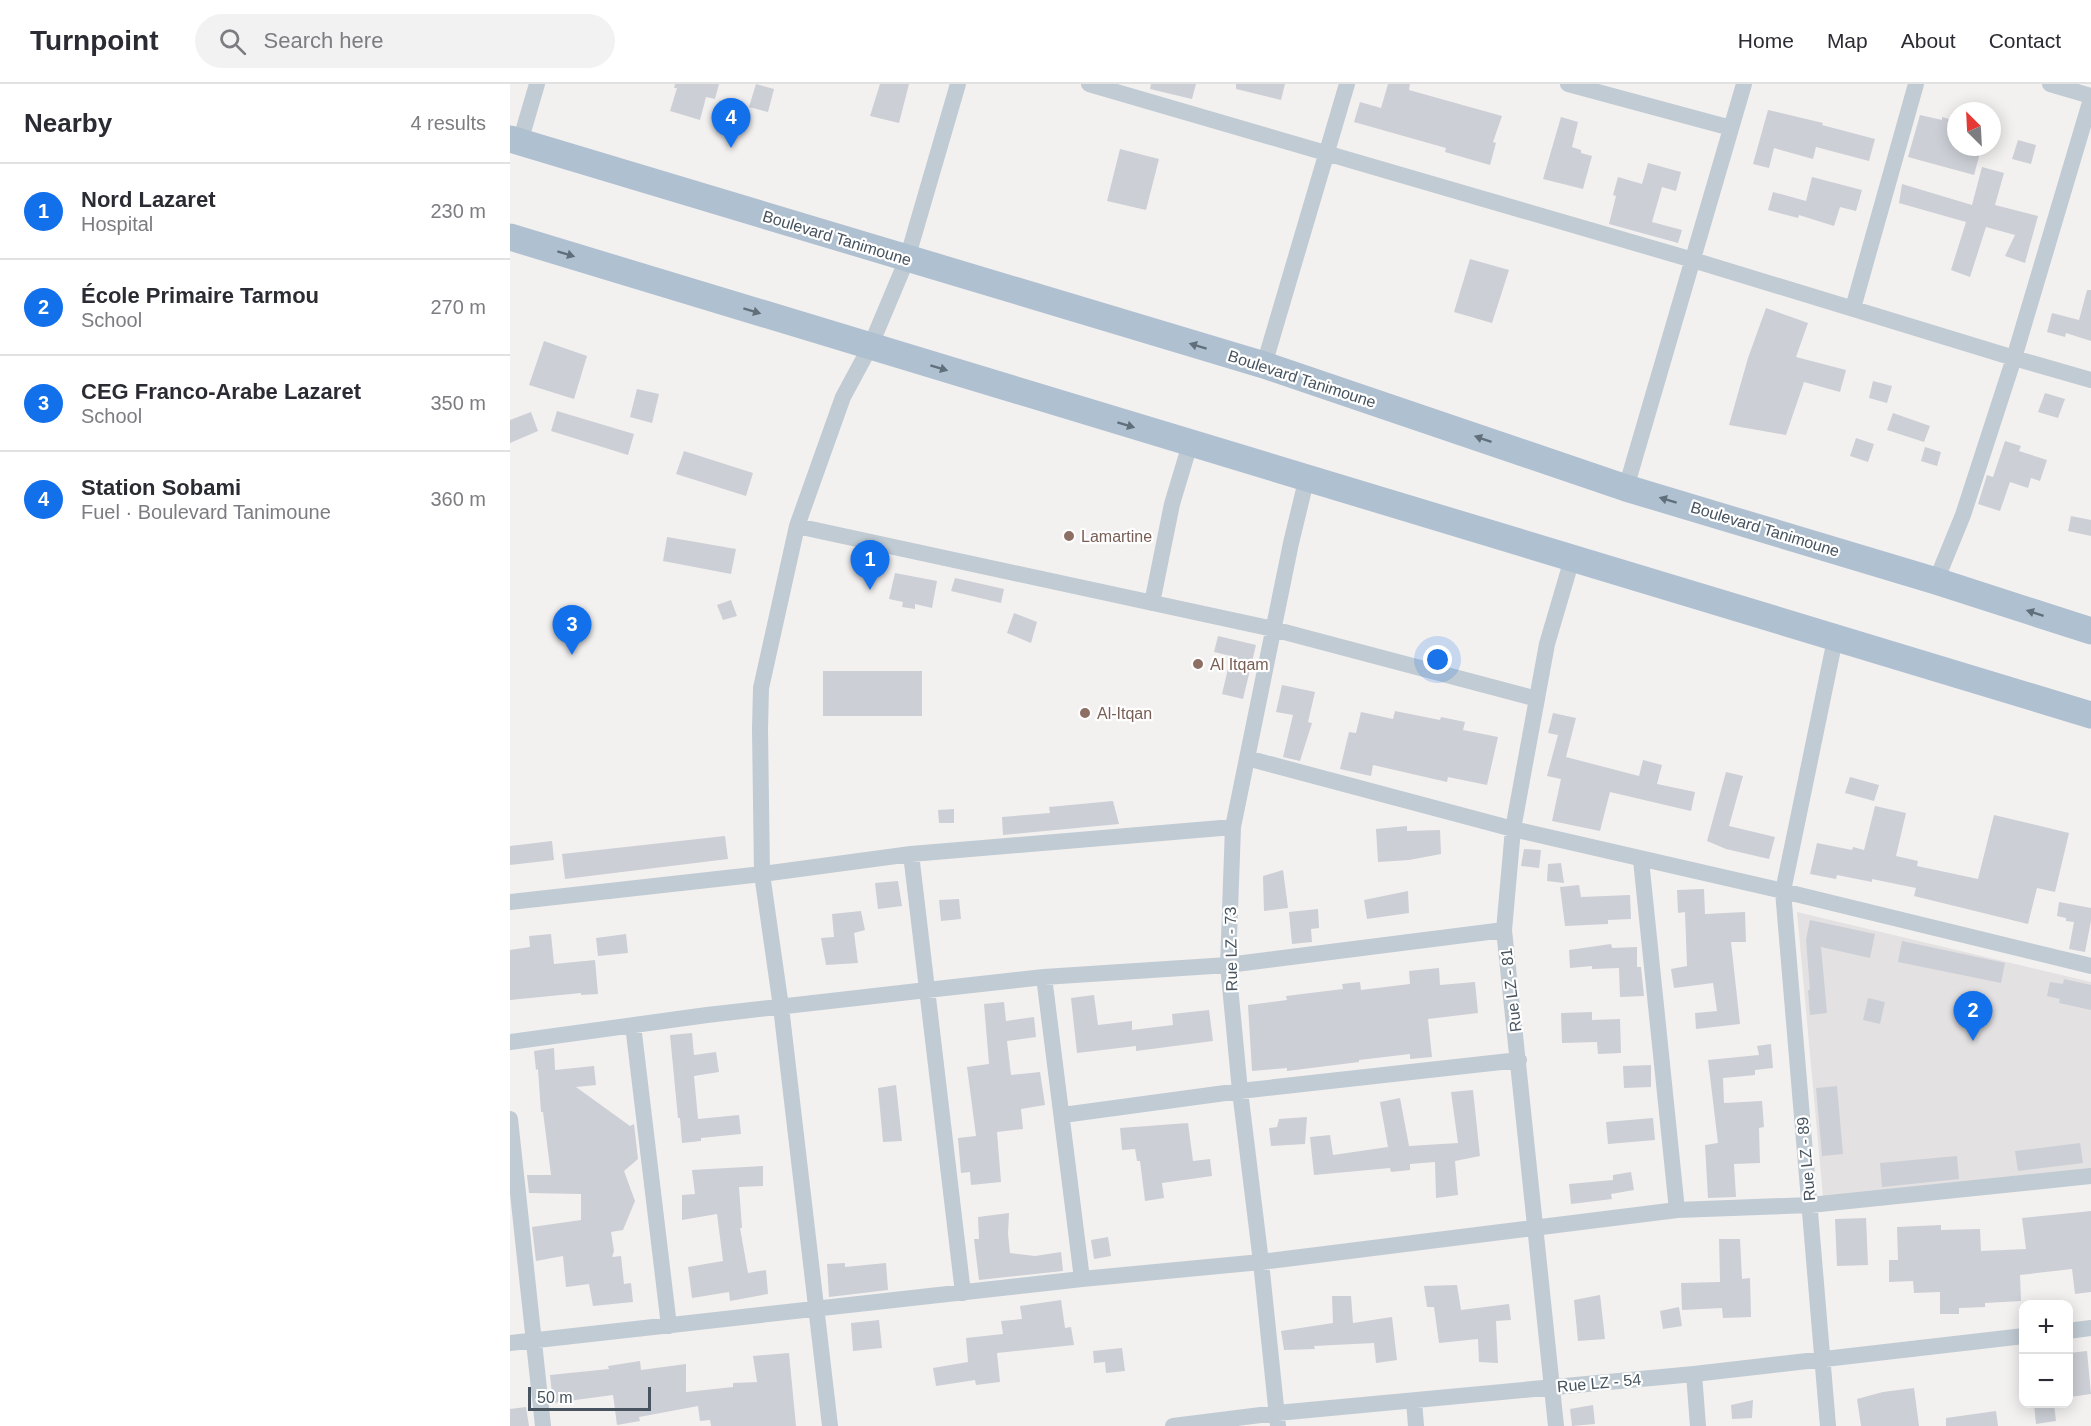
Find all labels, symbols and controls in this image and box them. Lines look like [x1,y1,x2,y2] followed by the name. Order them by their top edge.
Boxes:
[195,14,615,68] search box
[30,25,159,56] text: Turnpoint
[216,25,249,58] icon: search
[264,28,383,53] text: Search here
[1738,29,1794,52] text: Home
[1827,29,1868,52] text: Map
[1901,29,1956,52] text: About
[1989,29,2061,52] text: Contact
[712,98,750,148] pin: 4
[1947,102,2001,156] north arrow
[24,108,112,138] text: Nearby
[410,112,486,134] text: 4 results
[81,187,215,212] text: Nord Lazaret
[38,200,49,222] text: 1
[430,200,486,222] text: 230 m
[761,207,913,269] street label: Boulevard Tanimoune
[81,213,153,235] text: Hospital
[557,250,575,259] one-way arrow
[81,283,319,308] text: École Primaire Tarmou
[38,296,49,318] text: 2
[430,296,486,318] text: 270 m
[744,307,762,316] one-way arrow
[81,309,142,331] text: School
[1189,341,1207,350] one-way arrow
[1226,347,1378,411] street label: Boulevard Tanimoune
[930,364,948,373] one-way arrow
[81,379,361,404] text: CEG Franco-Arabe Lazaret
[38,392,49,414] text: 3
[430,392,486,414] text: 350 m
[81,405,142,427] text: School
[1117,421,1135,430] one-way arrow
[1474,434,1492,444] one-way arrow
[81,475,241,500] text: Station Sobami
[38,488,49,510] text: 4
[430,488,486,510] text: 360 m
[1659,495,1677,504] one-way arrow
[1689,498,1841,560] street label: Boulevard Tanimoune
[81,501,331,523] text: Fuel · Boulevard Tanimoune
[1081,528,1152,545] place label: Lamartine
[1062,529,1076,543] marker: Lamartine
[850,540,890,590] pin: 1
[552,606,592,655] pin: 3
[2026,608,2044,617] one-way arrow
[1423,645,1452,674] your location
[1210,656,1269,673] place label: Al Itqam
[1191,657,1205,671] marker: Al Itqam
[1097,705,1152,722] place label: Al-Itqan
[1078,706,1092,720] marker: Al-Itqan
[1222,907,1240,991] street label: Rue LZ - 73
[1497,947,1525,1033] street label: Rue LZ - 81
[1954,992,1992,1041] pin: 2
[1794,1116,1818,1202] street label: Rue LZ - 89
[2019,1300,2073,1408] map controls
[2019,1300,2073,1354] button: +
[2019,1354,2073,1408] button: −
[1556,1371,1642,1395] street label: Rue LZ - 54
[528,1384,651,1412] scale bar
[537,1389,573,1406] text: 50 m

